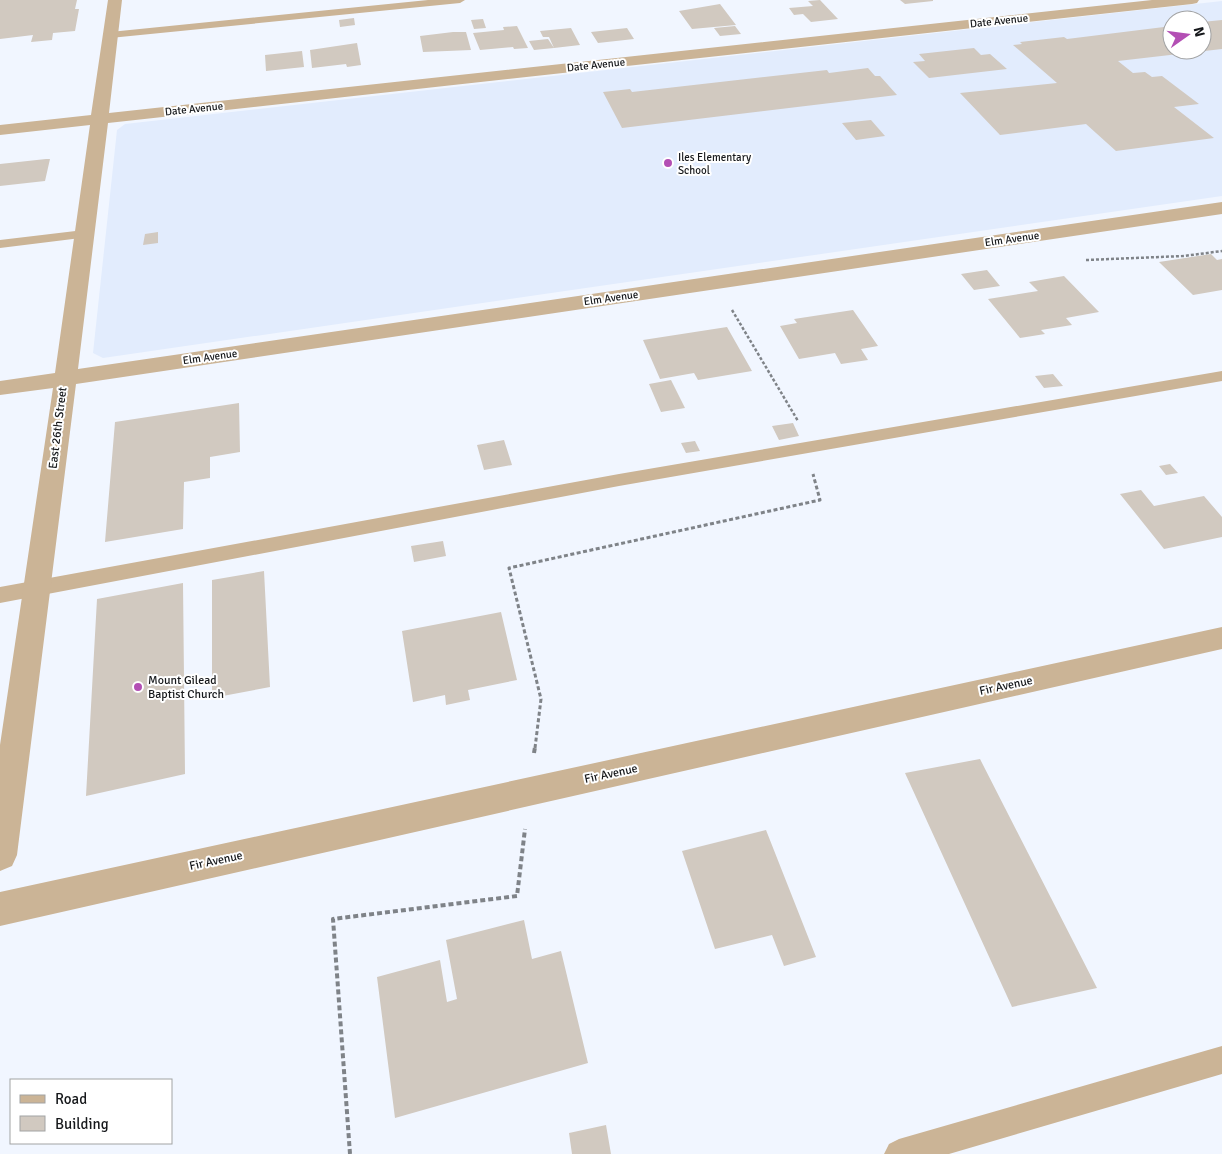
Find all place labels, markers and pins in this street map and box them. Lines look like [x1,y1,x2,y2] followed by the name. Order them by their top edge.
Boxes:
[678,151,752,177] place label: Iles Elementary School
[662,157,674,169] marker: Iles Elementary School
[148,673,224,702] place label: Mount Gilead Baptist Church
[132,681,144,693] marker: Mount Gilead Baptist Church

